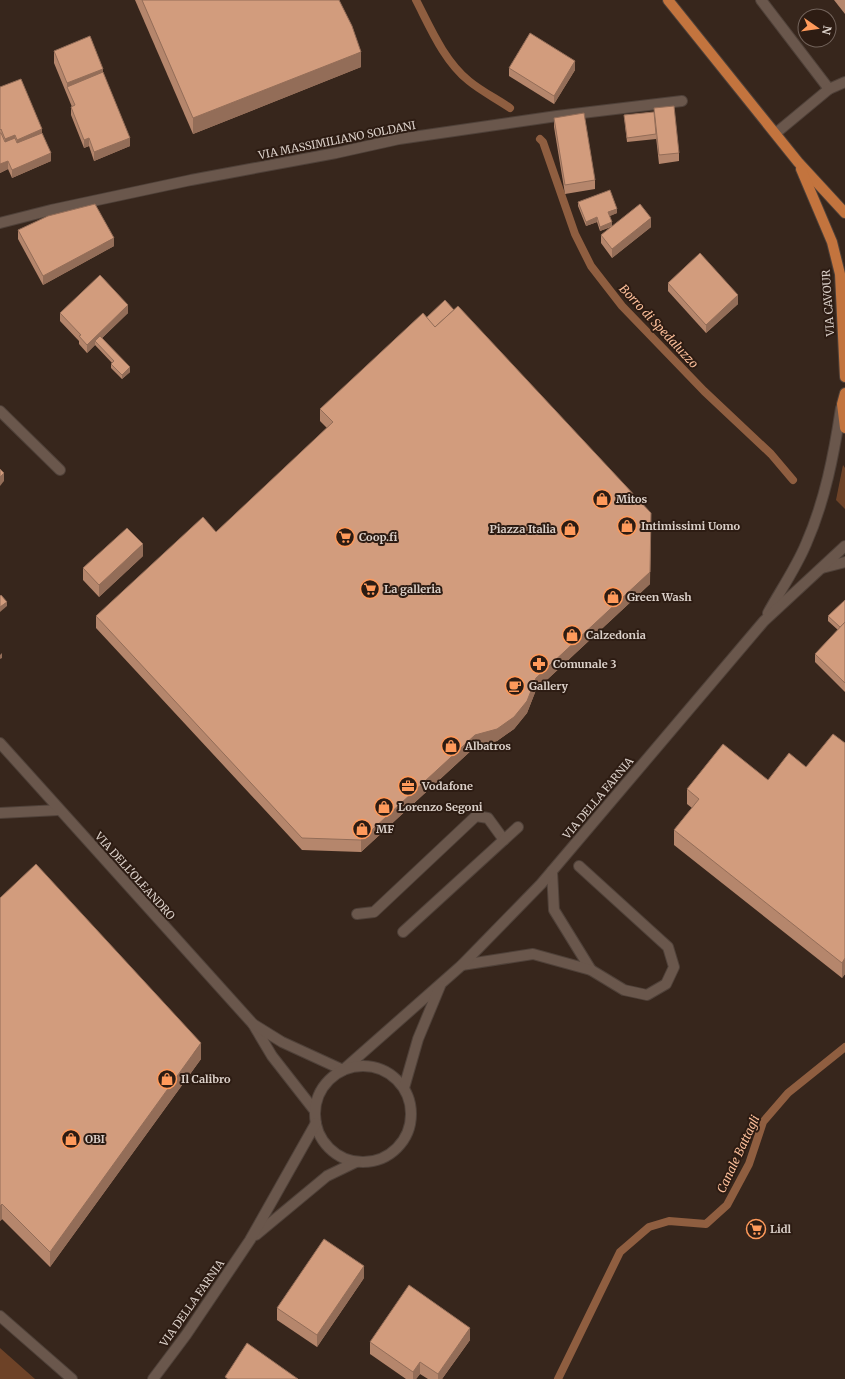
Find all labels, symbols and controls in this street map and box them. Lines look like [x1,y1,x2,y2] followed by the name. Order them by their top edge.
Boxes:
[797,8,837,48] north arrow
[819,24,835,36] text: N
[256,118,417,162] street label: VIA MASSIMILIANO SOLDANI
[819,269,837,338] street label: VIA CAVOUR
[616,281,702,371] water label: Borro di Spedaluzzo
[591,488,613,510] shop icon: Mitos
[616,492,648,506] place label: Mitos
[616,515,638,537] shop icon: Intimissimi Uomo
[559,518,581,540] shop icon: Piazza Italia
[641,519,741,533] place label: Intimissimi Uomo
[490,522,556,536] place label: Piazza Italia
[334,526,356,548] supermarket icon: Coop.fi
[359,530,398,544] place label: Coop.fi
[359,578,381,600] supermarket icon: La galleria
[384,582,441,596] place label: La galleria
[602,586,624,608] shop icon: Green Wash
[627,590,692,604] place label: Green Wash
[561,624,583,646] shop icon: Calzedonia
[586,628,646,642] place label: Calzedonia
[528,653,550,675] pharmacy icon: Comunale 3
[553,657,617,671] place label: Comunale 3
[504,675,526,697] cafe icon: Gallery
[529,679,569,693] place label: Gallery
[440,735,462,757] shop icon: Albatros
[464,739,511,753] place label: Albatros
[559,754,637,843] street label: VIA DELLA FARNIA
[397,775,419,797] office icon: Vodafone
[421,779,473,793] place label: Vodafone
[373,796,395,818] shop icon: Lorenzo Segoni
[398,800,483,814] place label: Lorenzo Segoni
[351,818,373,840] shop icon: MF
[376,822,394,836] place label: MF
[91,828,178,923] street label: VIA DELL'OLEANDRO
[156,1068,178,1090] shop icon: Il Calibro
[181,1072,231,1086] place label: Il Calibro
[713,1112,763,1195] water label: Canale Battagli
[60,1128,82,1150] shop icon: OBI
[85,1132,105,1146] place label: OBI
[745,1218,767,1240] supermarket icon: Lidl
[770,1222,791,1236] place label: Lidl
[156,1257,227,1350] street label: VIA DELLA FARNIA

